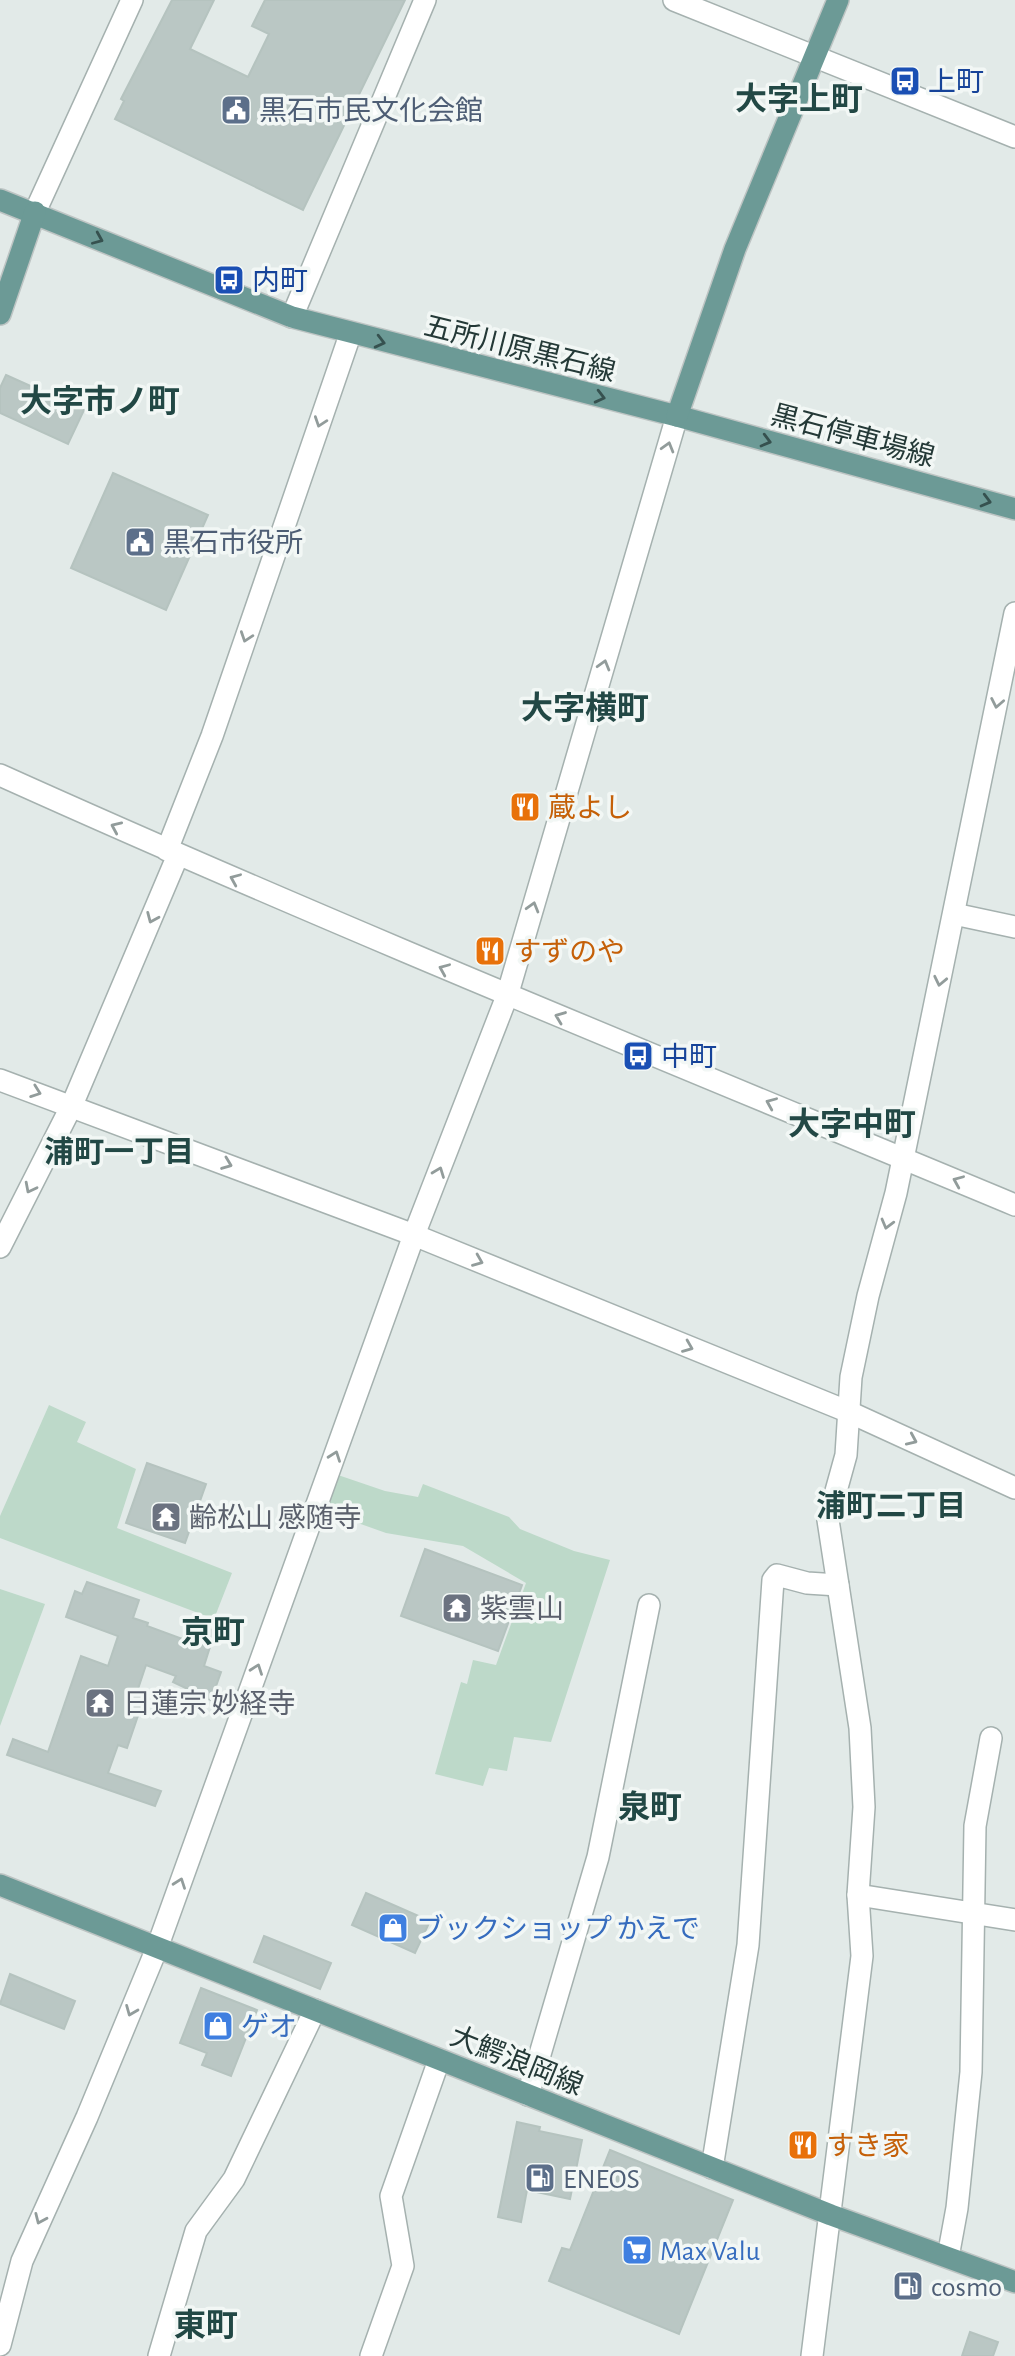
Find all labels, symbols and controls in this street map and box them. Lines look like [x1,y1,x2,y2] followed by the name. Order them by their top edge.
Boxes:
[888,64,922,98] bus stop icon: 上町
[928,68,984,97] place label: 上町
[735,82,863,116] district label: 大字上町
[219,93,253,127] public building icon: 黒石市民文化会館
[259,96,483,126] place label: 黒石市民文化会館
[91,230,103,244] one-way arrow
[212,263,246,297] bus stop icon: 内町
[252,266,308,296] place label: 内町
[421,311,618,387] street label: 五所川原黒石線
[374,334,386,348] one-way arrow
[20,384,180,418] district label: 大字市ノ町
[594,389,606,403] one-way arrow
[768,400,938,472] street label: 黒石停車場線
[314,416,328,428] one-way arrow
[760,433,772,447] one-way arrow
[659,441,674,453] one-way arrow
[979,492,991,507] one-way arrow
[123,525,157,559] public building icon: 黒石市役所
[163,528,303,558] place label: 黒石市役所
[240,631,254,643] one-way arrow
[595,659,610,671] one-way arrow
[521,691,649,725] district label: 大字横町
[990,697,1005,709] one-way arrow
[508,790,542,824] restaurant icon: 蔵よし
[548,793,632,823] place label: 蔵よし
[111,821,123,835] one-way arrow
[230,874,242,888] one-way arrow
[525,901,539,913] one-way arrow
[146,911,160,923] one-way arrow
[473,934,507,968] restaurant icon: すずのや
[513,937,625,967] place label: すずのや
[439,963,452,977] one-way arrow
[933,975,948,987] one-way arrow
[555,1011,567,1025] one-way arrow
[621,1039,655,1073] bus stop icon: 中町
[661,1042,717,1072] place label: 中町
[29,1084,41,1098] one-way arrow
[765,1097,777,1111] one-way arrow
[788,1107,916,1141] district label: 大字中町
[44,1136,194,1168] district label: 浦町一丁目
[220,1156,232,1170] one-way arrow
[431,1166,445,1178] one-way arrow
[953,1175,965,1189] one-way arrow
[24,1181,38,1193] one-way arrow
[881,1218,895,1230] one-way arrow
[471,1253,483,1267] one-way arrow
[682,1338,694,1352] one-way arrow
[905,1432,917,1446] one-way arrow
[327,1450,341,1462] one-way arrow
[816,1490,966,1522] district label: 浦町二丁目
[149,1500,183,1534] temple icon: 齢松山 感随寺
[189,1503,362,1533] place label: 齢松山 感随寺
[440,1591,474,1625] temple icon: 紫雲山
[480,1594,564,1624] place label: 紫雲山
[181,1615,245,1649] district label: 京町
[249,1664,263,1676] one-way arrow
[83,1686,117,1720] temple icon: 日蓮宗 妙経寺
[123,1689,296,1719] place label: 日蓮宗 妙経寺
[618,1790,682,1824] district label: 泉町
[172,1878,186,1890] one-way arrow
[376,1911,410,1945] shop icon: ブックショップ かえで
[416,1914,700,1944] place label: ブックショップ かえで
[125,2004,139,2016] one-way arrow
[201,2009,235,2043] shop icon: ゲオ
[241,2012,297,2042] place label: ゲオ
[446,2021,587,2101] street label: 大鰐浪岡線
[786,2128,820,2162] restaurant icon: すき家
[826,2131,910,2161] place label: すき家
[523,2161,557,2195] fuel station icon: ENEOS
[563,2166,640,2194] place label: ENEOS
[34,2212,48,2225] one-way arrow
[620,2233,654,2267] supermarket icon: Max Valu
[660,2238,760,2266] place label: Max Valu
[891,2269,925,2303] fuel station icon: cosmo
[931,2274,1002,2302] place label: cosmo
[174,2308,238,2342] district label: 東町

